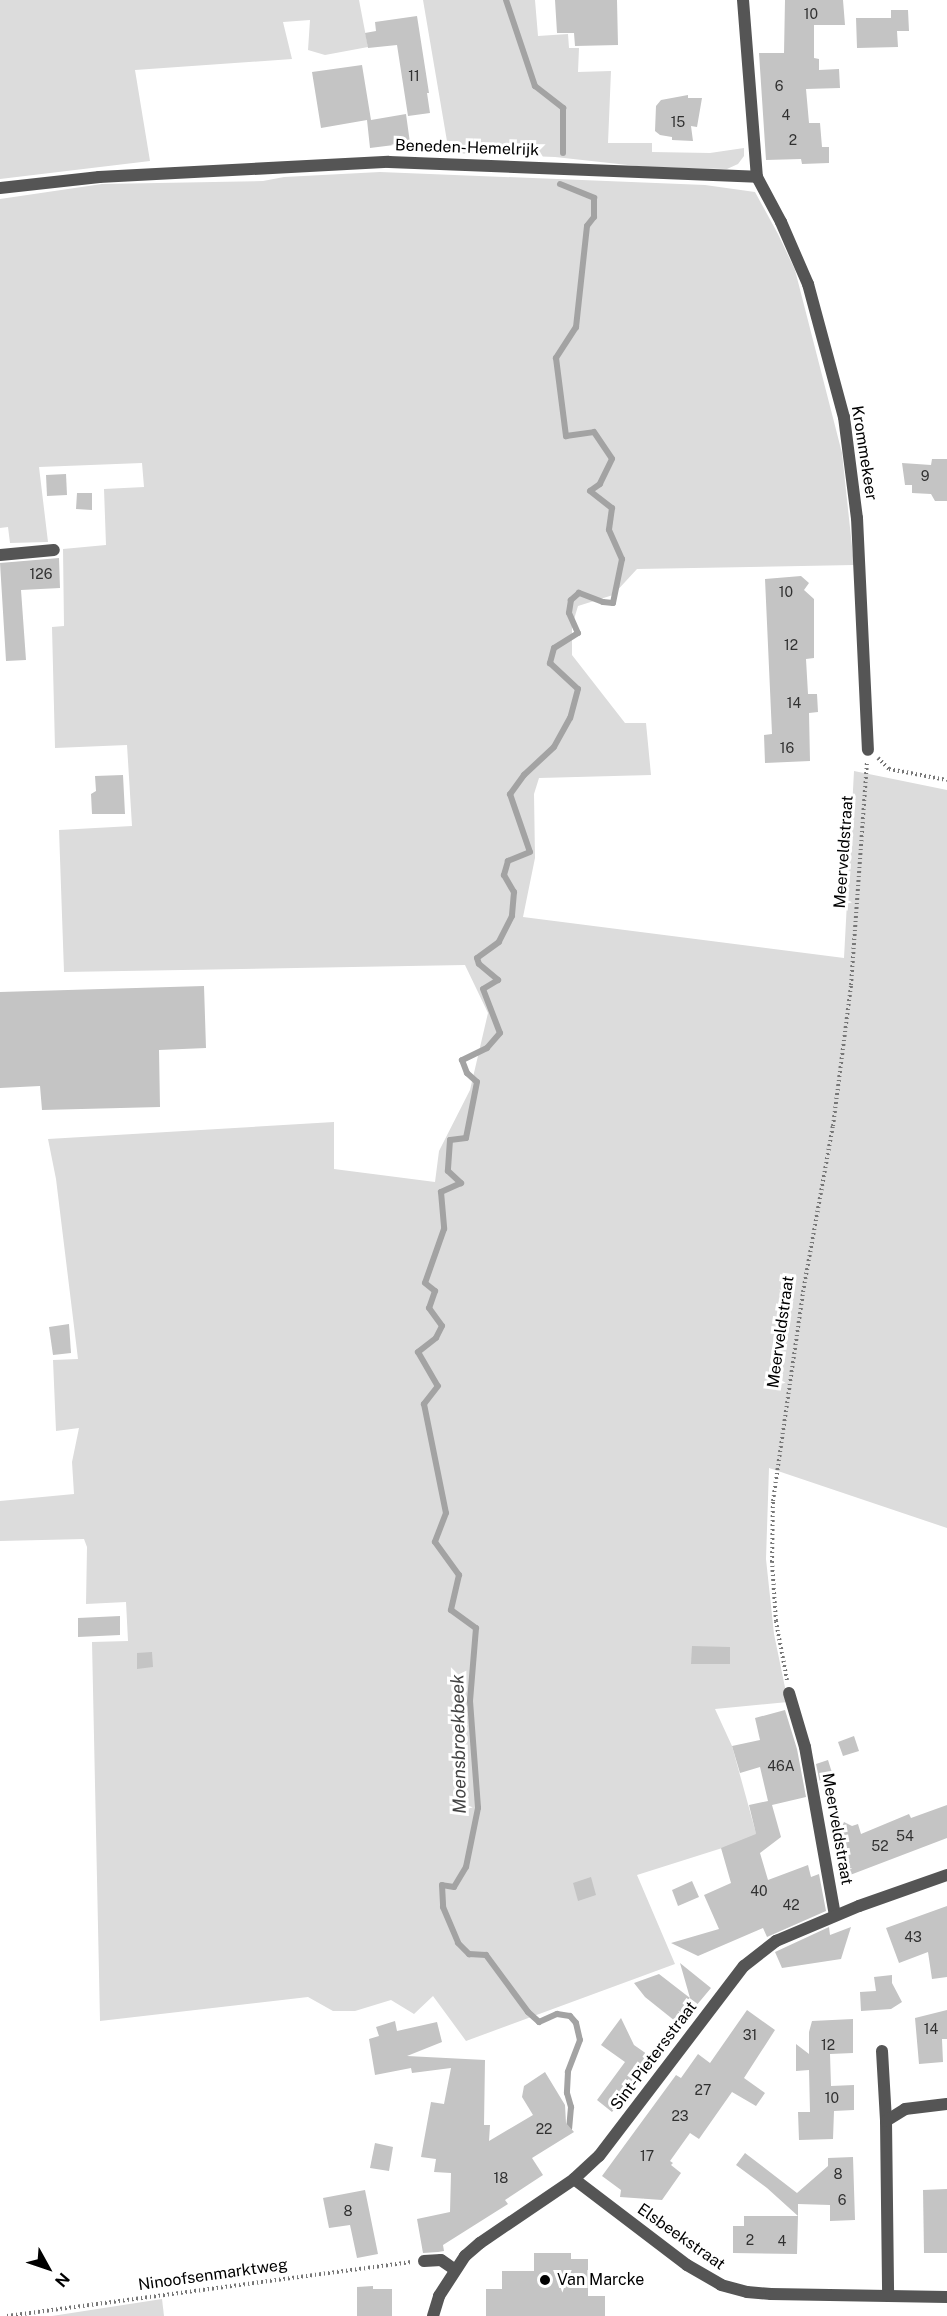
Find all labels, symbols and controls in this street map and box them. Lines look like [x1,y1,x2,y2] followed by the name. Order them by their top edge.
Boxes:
[804,6,818,22] house number: 10
[408,68,420,84] house number: 11
[775,78,783,94] house number: 6
[782,107,790,123] house number: 4
[671,114,685,130] house number: 15
[789,132,797,148] house number: 2
[395,136,539,160] street label: Beneden-Hemelrijk
[847,404,881,502] street label: Krommekeer
[921,468,929,484] house number: 9
[30,566,52,582] house number: 126
[779,584,793,600] house number: 10
[784,637,798,653] house number: 12
[787,695,801,711] house number: 14
[780,740,794,756] house number: 16
[830,795,858,909] street label: Meerveldstraat
[764,1275,798,1389] street label: Meerveldstraat
[447,1674,471,1814] water label: Moensbroekbeek
[767,1758,795,1774] house number: 46A
[818,1772,856,1886] street label: Meerveldstraat
[896,1828,914,1844] house number: 54
[871,1838,889,1854] house number: 52
[750,1883,768,1899] house number: 40
[782,1897,800,1913] house number: 42
[904,1929,922,1945] house number: 43
[607,1998,701,2114] street label: Sint-Pietersstraat
[924,2021,938,2037] house number: 14
[743,2027,757,2043] house number: 31
[821,2037,835,2053] house number: 12
[695,2082,711,2098] house number: 27
[825,2090,839,2106] house number: 10
[671,2108,689,2124] house number: 23
[536,2121,552,2137] house number: 22
[640,2148,654,2164] house number: 17
[833,2166,843,2182] house number: 8
[494,2170,508,2186] house number: 18
[838,2192,846,2208] house number: 6
[633,2200,729,2274] street label: Elsbeekstraat
[343,2203,353,2219] house number: 8
[746,2232,754,2248] house number: 2
[778,2233,786,2249] house number: 4
[18,2238,78,2298] north arrow
[137,2255,289,2295] street label: Ninoofsenmarktweg
[51,2269,73,2291] text: N
[557,2270,644,2290] place label: Van Marcke
[538,2273,552,2287] marker: Van Marcke

